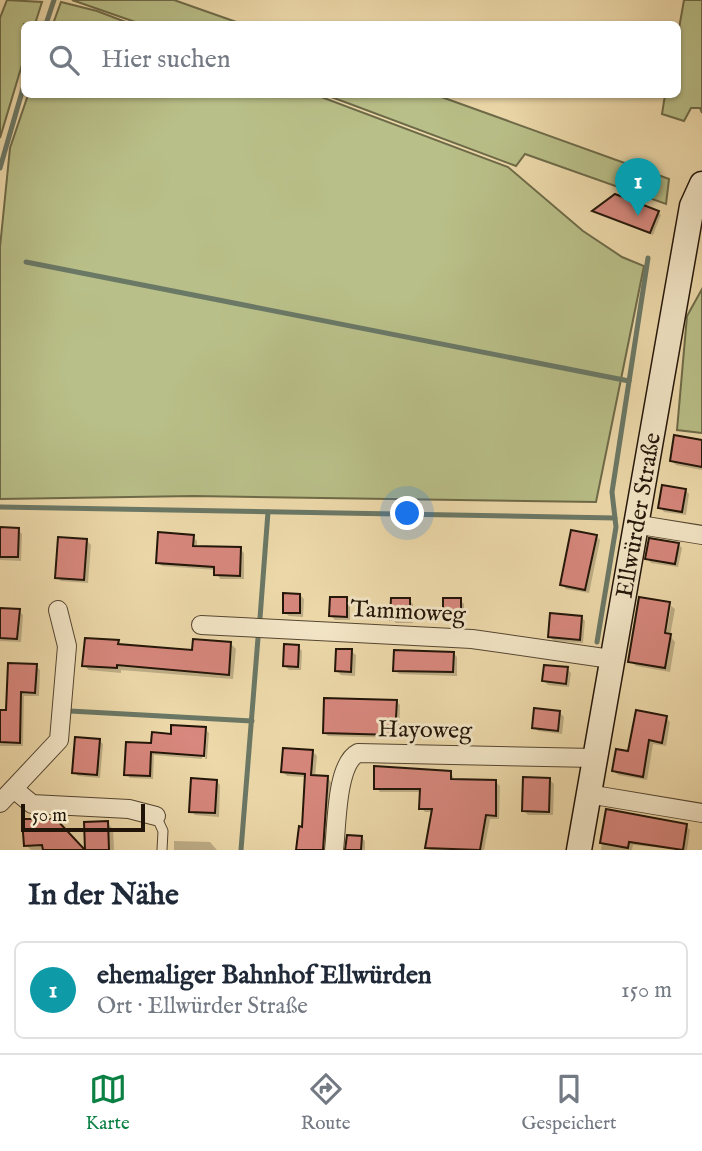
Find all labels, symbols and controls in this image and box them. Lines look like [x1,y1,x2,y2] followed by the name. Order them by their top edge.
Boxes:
[21,21,681,98] search box
[45,41,83,79] icon: search
[101,43,231,76] text: Hier suchen
[615,158,661,216] pin: 1
[610,430,669,600] street label: Ellwürder Straße
[390,496,424,530] your location
[349,594,467,631] street label: Tammoweg
[377,714,473,747] street label: Hayoweg
[21,801,145,833] scale bar
[32,804,67,828] text: 50 m
[28,877,179,915] text: In der Nähe
[97,959,432,992] text: ehemaliger Bahnhof Ellwürden
[49,976,57,1005] text: 1
[621,976,672,1005] text: 150 m
[97,992,308,1021] text: Ort · Ellwürder Straße
[86,1070,130,1136] tab: Karte
[301,1070,350,1136] tab: Route
[521,1070,616,1136] tab: Gespeichert

